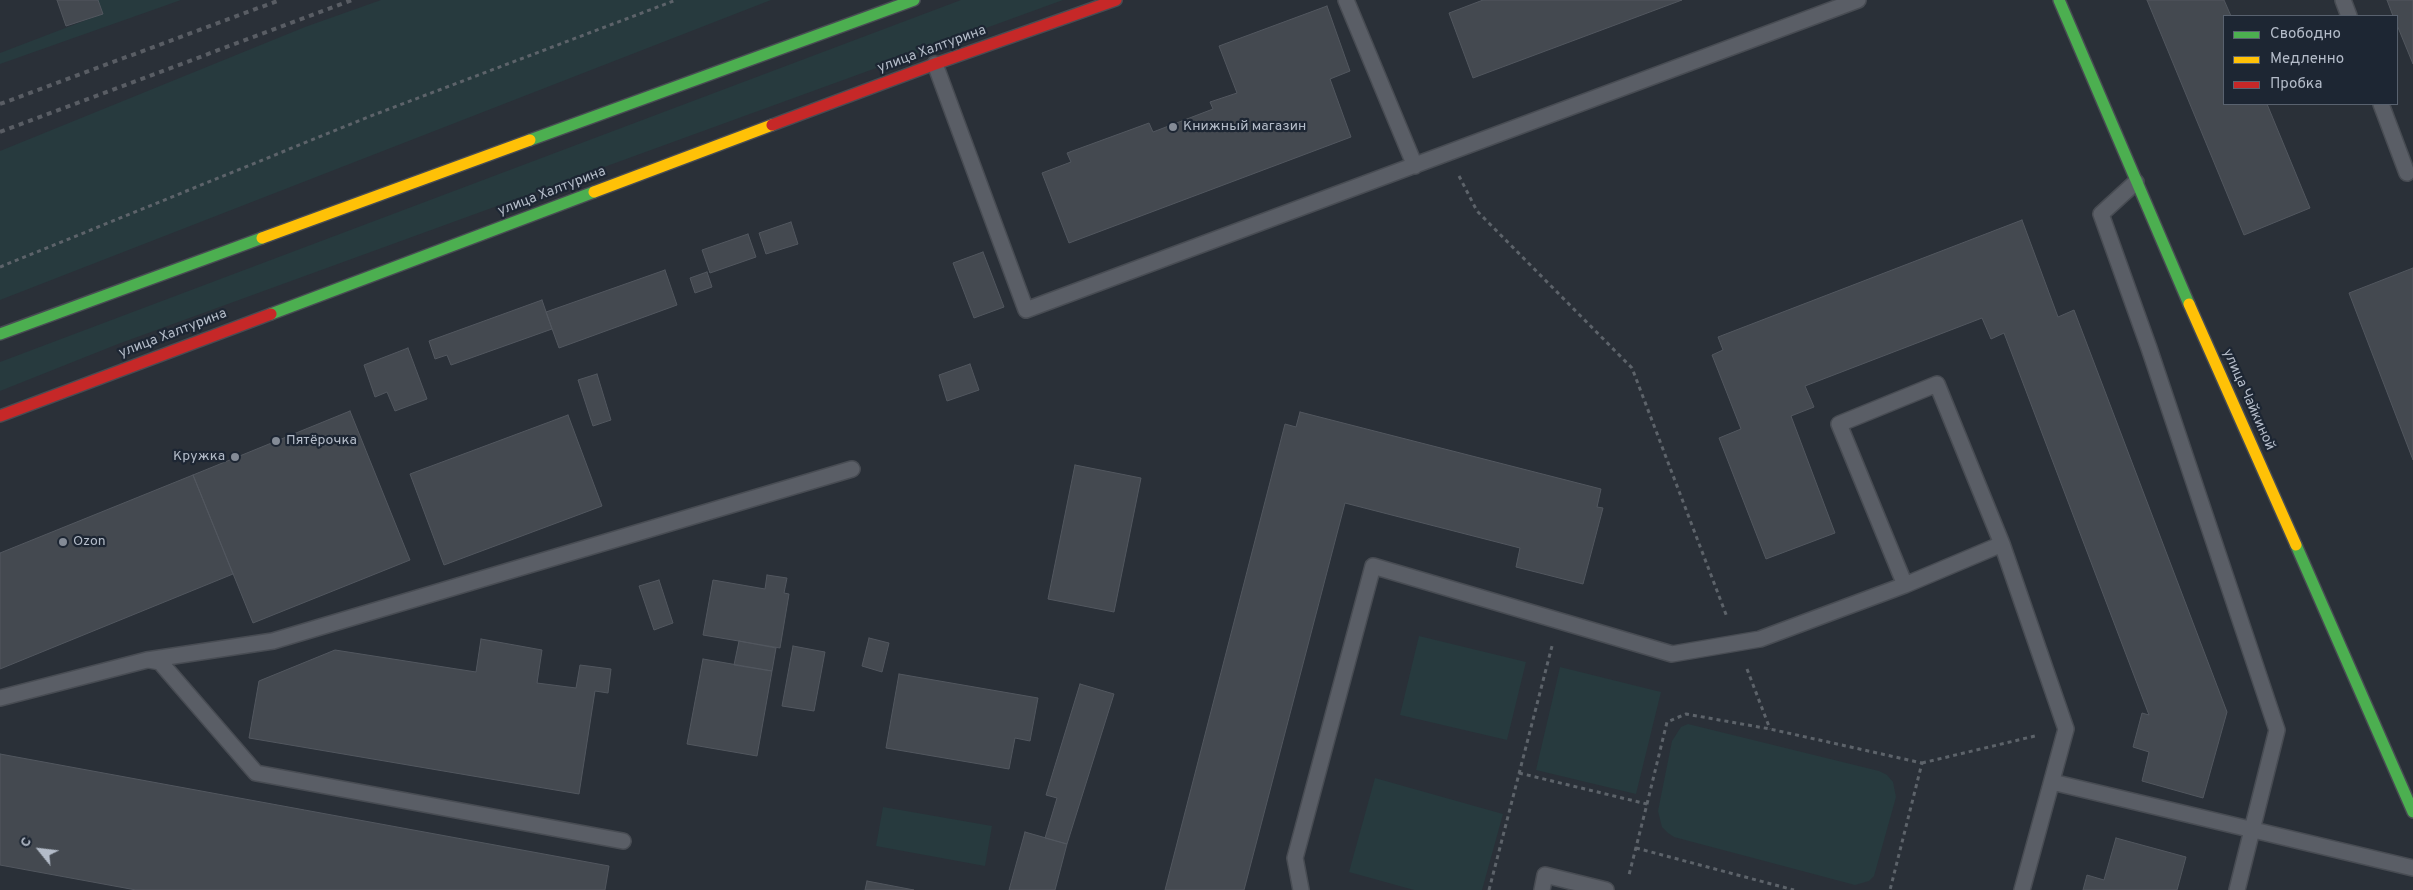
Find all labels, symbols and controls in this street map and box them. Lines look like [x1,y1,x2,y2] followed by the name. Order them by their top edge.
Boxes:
[2223,15,2398,105] legend
[875,23,989,77] street label: улица Халтурина
[2270,25,2341,44] text: Свободно
[2270,50,2344,69] text: Медленно
[2270,75,2322,94] text: Пробка
[1183,119,1306,135] place label: Книжный магазин
[1167,121,1179,133] marker: Книжный магазин
[496,164,608,220] street label: улица Халтурина
[117,306,229,362] street label: улица Халтурина
[2218,347,2278,453] street label: улица Чайкиной
[286,433,357,449] place label: Пятёрочка
[270,435,282,447] marker: Пятёрочка
[173,449,225,465] place label: Кружка
[229,451,241,463] marker: Кружка
[73,534,106,550] place label: Ozon
[57,536,69,548] marker: Ozon
[15,825,65,875] north arrow
[17,834,36,851] text: С

